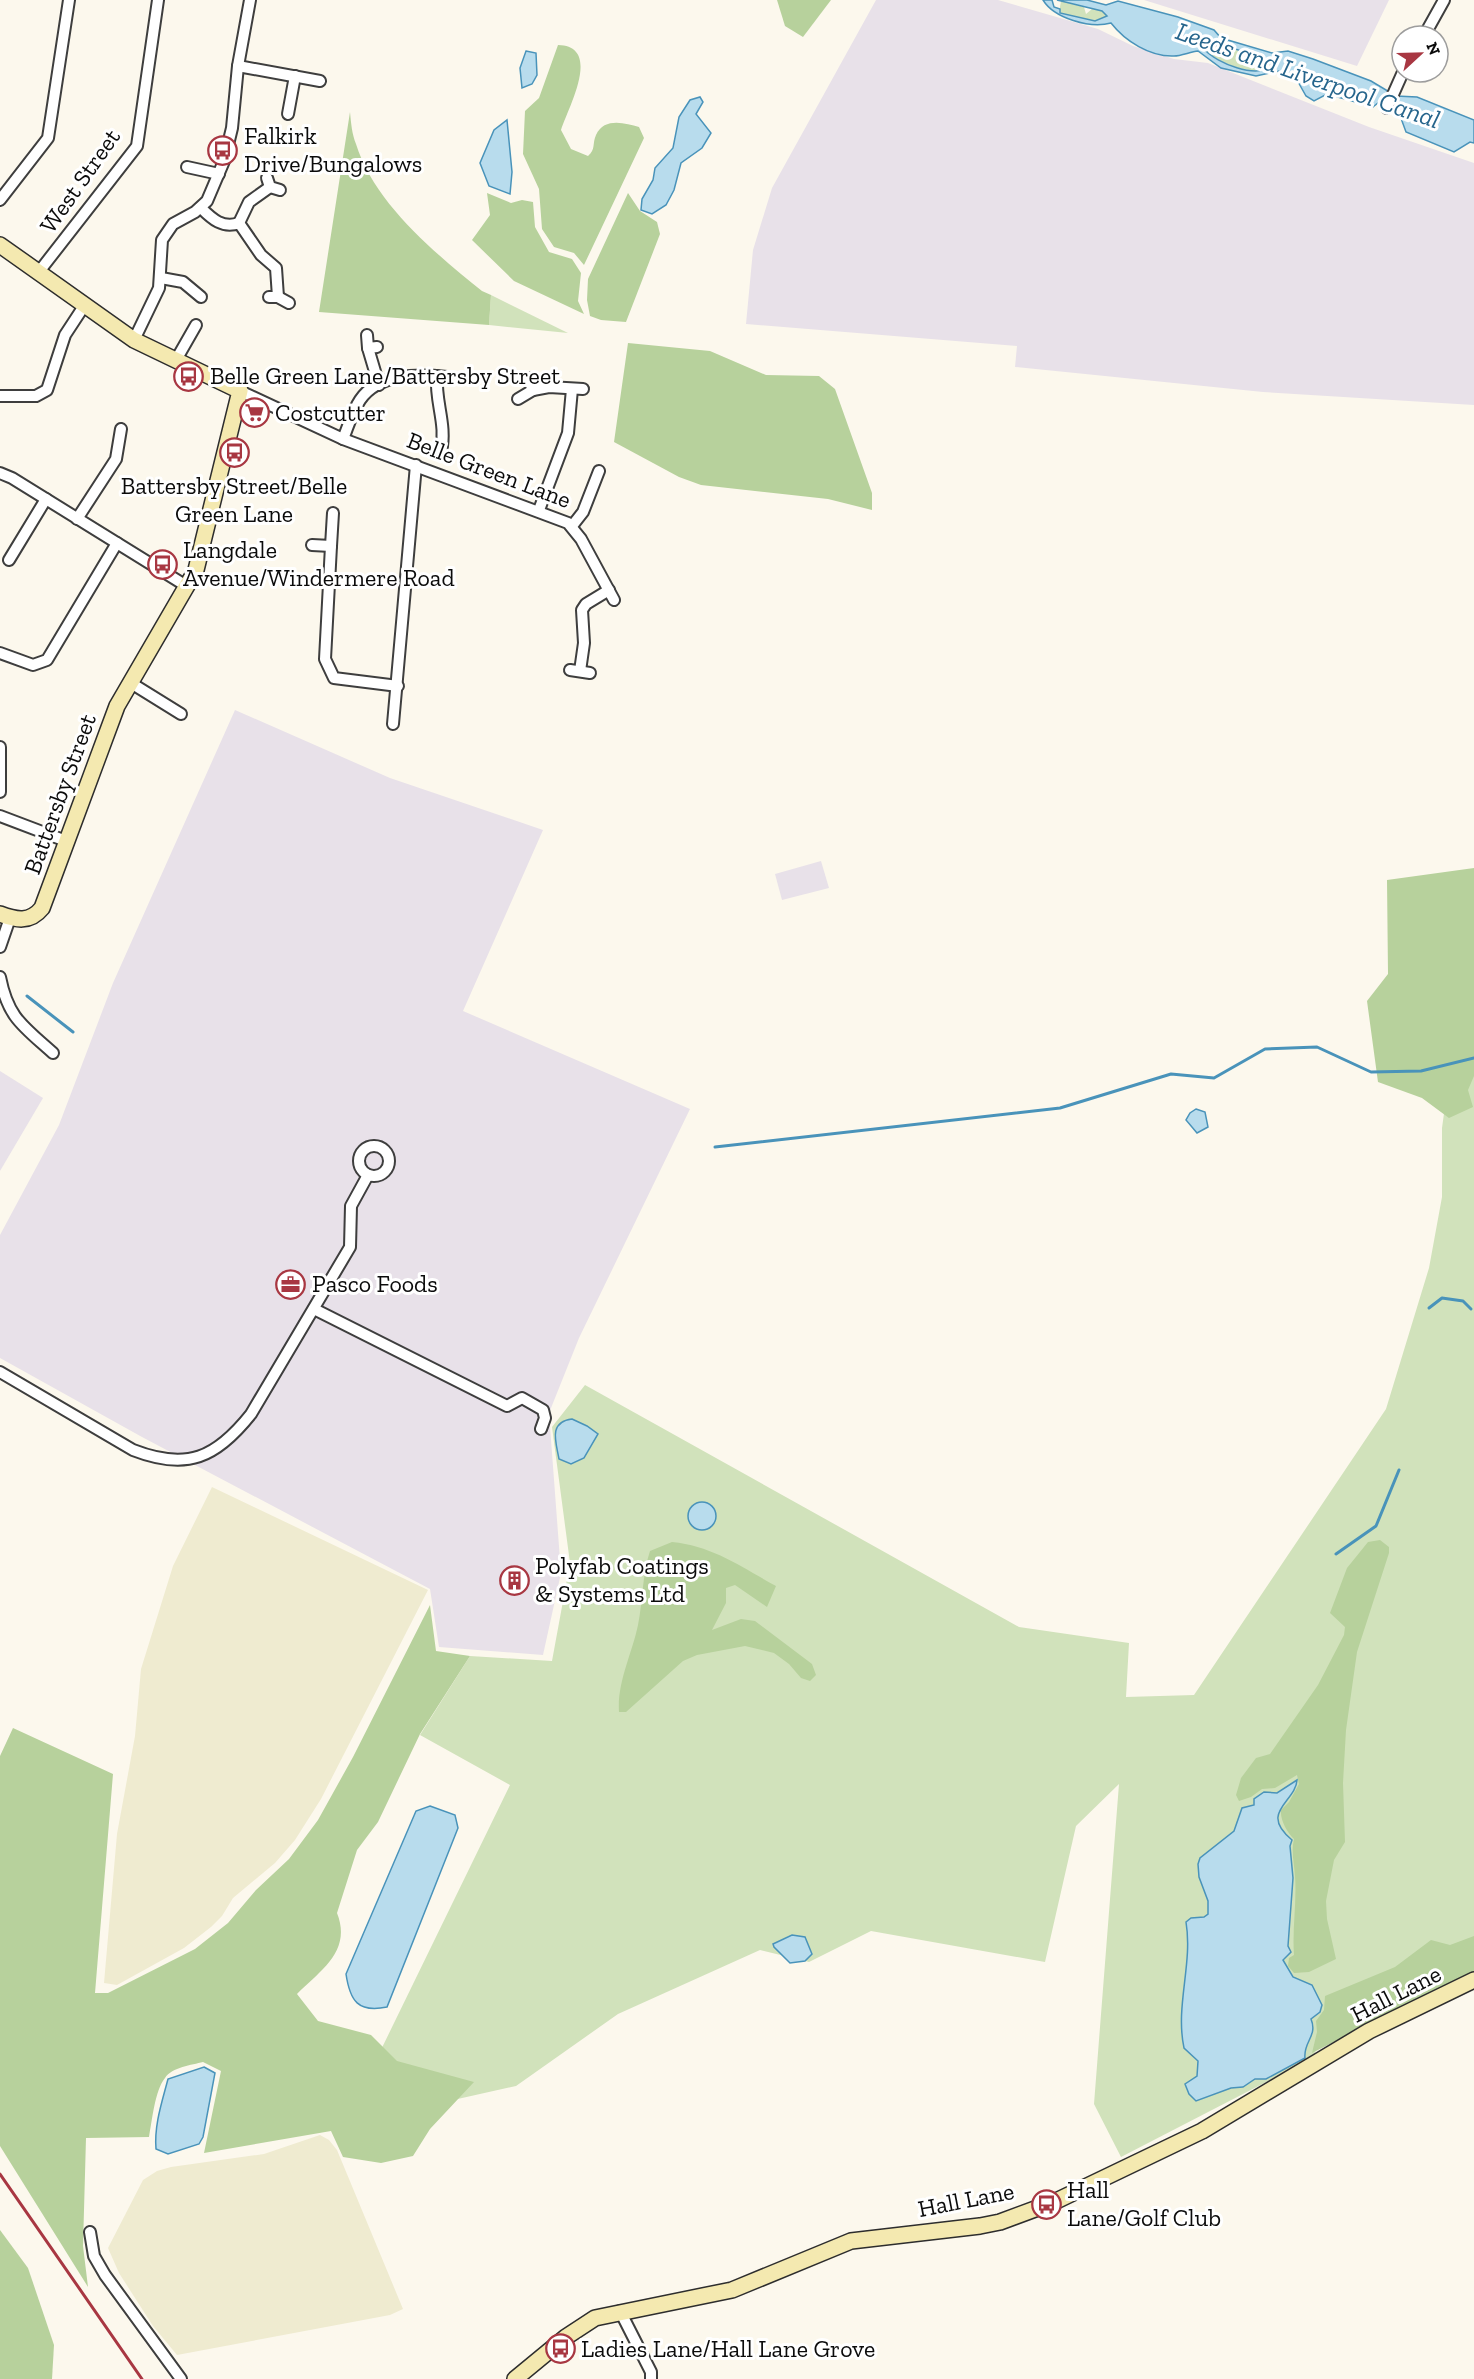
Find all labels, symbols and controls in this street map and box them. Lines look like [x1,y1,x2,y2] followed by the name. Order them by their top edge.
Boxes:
[1172,15,1444,135] water label: Leeds and Liverpool Canal
[1390,24,1450,84] north arrow
[1422,39,1445,58] text: N
[244,121,422,178] place label: Falkirk Drive/Bungalows
[33,123,126,238] street label: West Street
[207,134,239,166] bus stop icon: Falkirk Drive/Bungalows
[173,360,205,392] bus stop icon: Belle Green Lane/Battersby Street
[210,361,560,390] place label: Belle Green Lane/Battersby Street
[238,397,270,429] supermarket icon: Costcutter
[275,398,386,427] place label: Costcutter
[403,425,575,514] street label: Belle Green Lane
[218,437,250,469] bus stop icon: Battersby Street/Belle Green Lane
[121,471,347,528] place label: Battersby Street/Belle Green Lane
[183,535,455,592] place label: Langdale Avenue/Windermere Road
[146,548,178,580] bus stop icon: Langdale Avenue/Windermere Road
[17,710,102,878] street label: Battersby Street
[275,1268,307,1300] office icon: Pasco Foods
[312,1269,438,1298] place label: Pasco Foods
[535,1551,709,1608] place label: Polyfab Coatings & Systems Ltd
[498,1564,530,1596] building icon: Polyfab Coatings & Systems Ltd
[1346,1959,1446,2029] street label: Hall Lane
[1067,2175,1221,2232] place label: Hall Lane/Golf Club
[915,2176,1016,2223] street label: Hall Lane
[1030,2188,1062,2220] bus stop icon: Hall Lane/Golf Club
[544,2333,576,2365] bus stop icon: Ladies Lane/Hall Lane Grove
[581,2334,875,2363] place label: Ladies Lane/Hall Lane Grove

